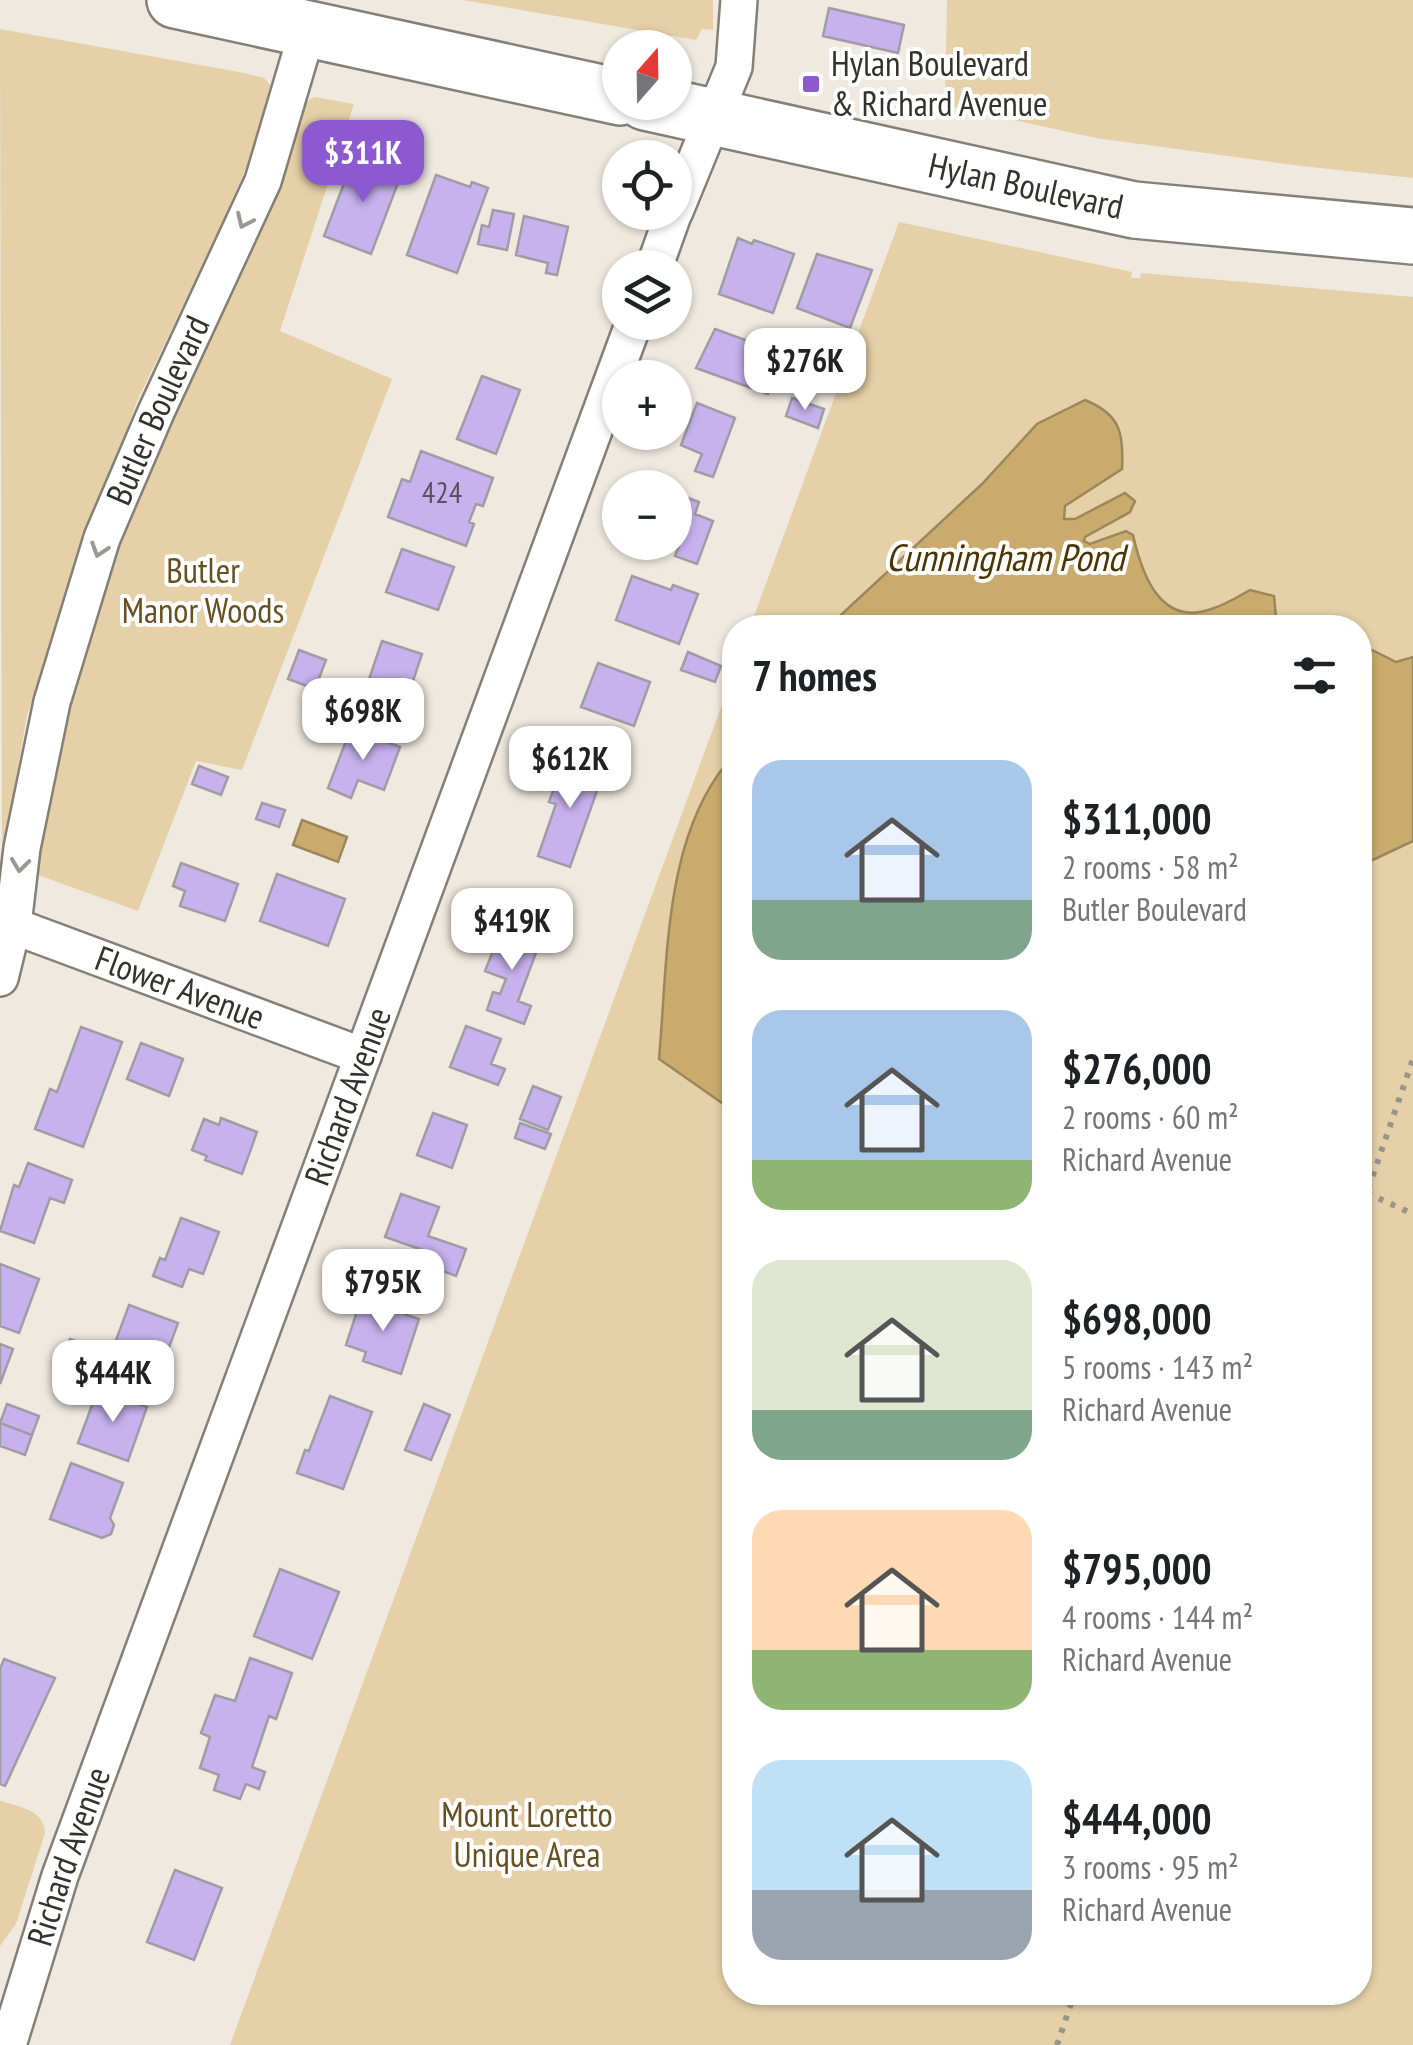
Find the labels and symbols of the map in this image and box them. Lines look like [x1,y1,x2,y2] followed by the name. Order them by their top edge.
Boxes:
[602,30,692,120] north arrow
[831,40,1047,126] place label: Hylan Boulevard & Richard Avenue
[800,73,822,95] marker: Hylan Boulevard & Richard Avenue
[293,120,433,205] pin: $311K
[924,141,1128,229] street label: Hylan Boulevard
[237,211,257,229] one-way arrow
[95,308,219,511] street label: Butler Boulevard
[735,328,875,413] pin: $276K
[422,472,462,511] house number: 424
[886,532,1129,581] water label: Cunningham Pond
[90,541,111,558] one-way arrow
[122,547,284,633] park label: Butler Manor Woods
[293,678,433,763] pin: $698K
[500,726,640,811] pin: $612K
[10,857,31,873] one-way arrow
[442,888,582,973] pin: $419K
[89,935,271,1039] street label: Flower Avenue
[293,1001,401,1191] street label: Richard Avenue
[313,1249,453,1334] pin: $795K
[43,1340,183,1425] pin: $444K
[16,1761,120,1951] street label: Richard Avenue
[441,1791,613,1877] park label: Mount Loretto Unique Area

